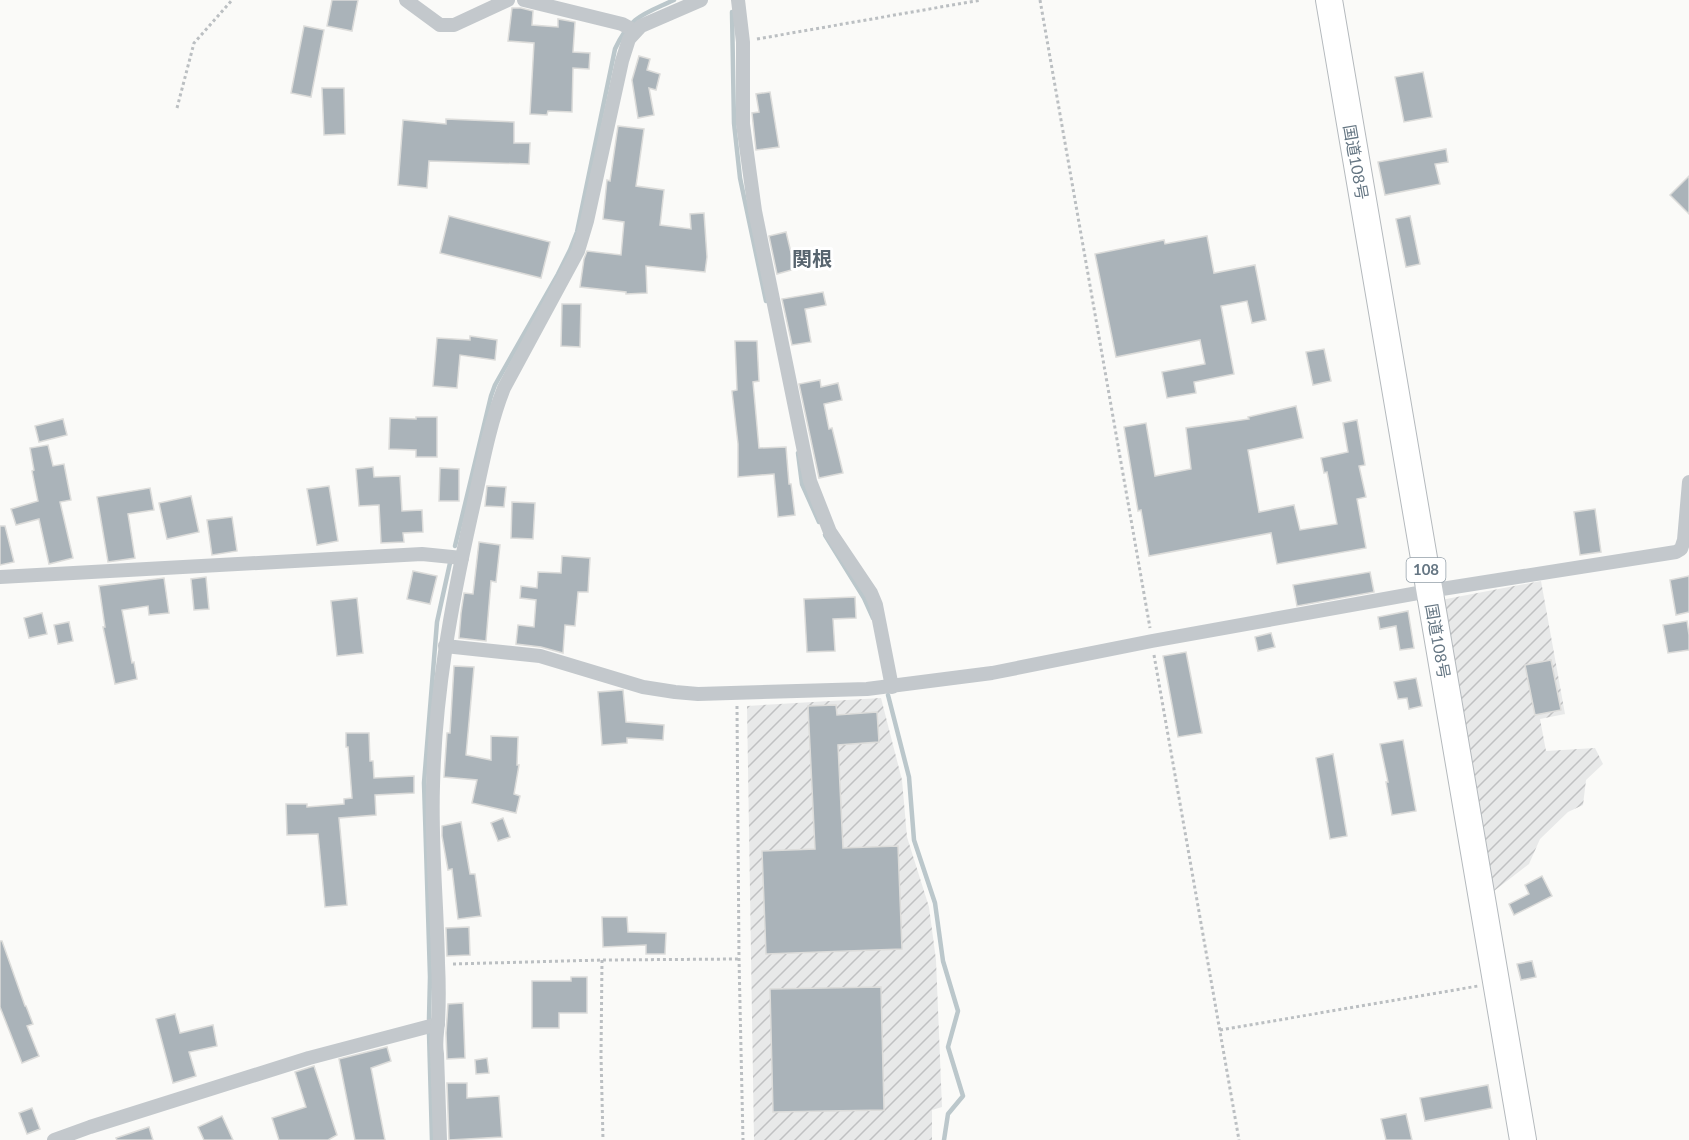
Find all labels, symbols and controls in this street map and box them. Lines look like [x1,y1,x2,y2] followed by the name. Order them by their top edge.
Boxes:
[1341,123,1372,201] street label: 国道108号
[792,246,832,270] district label: 関根
[1406,558,1446,582] road number: 108
[1423,602,1454,680] street label: 国道108号

